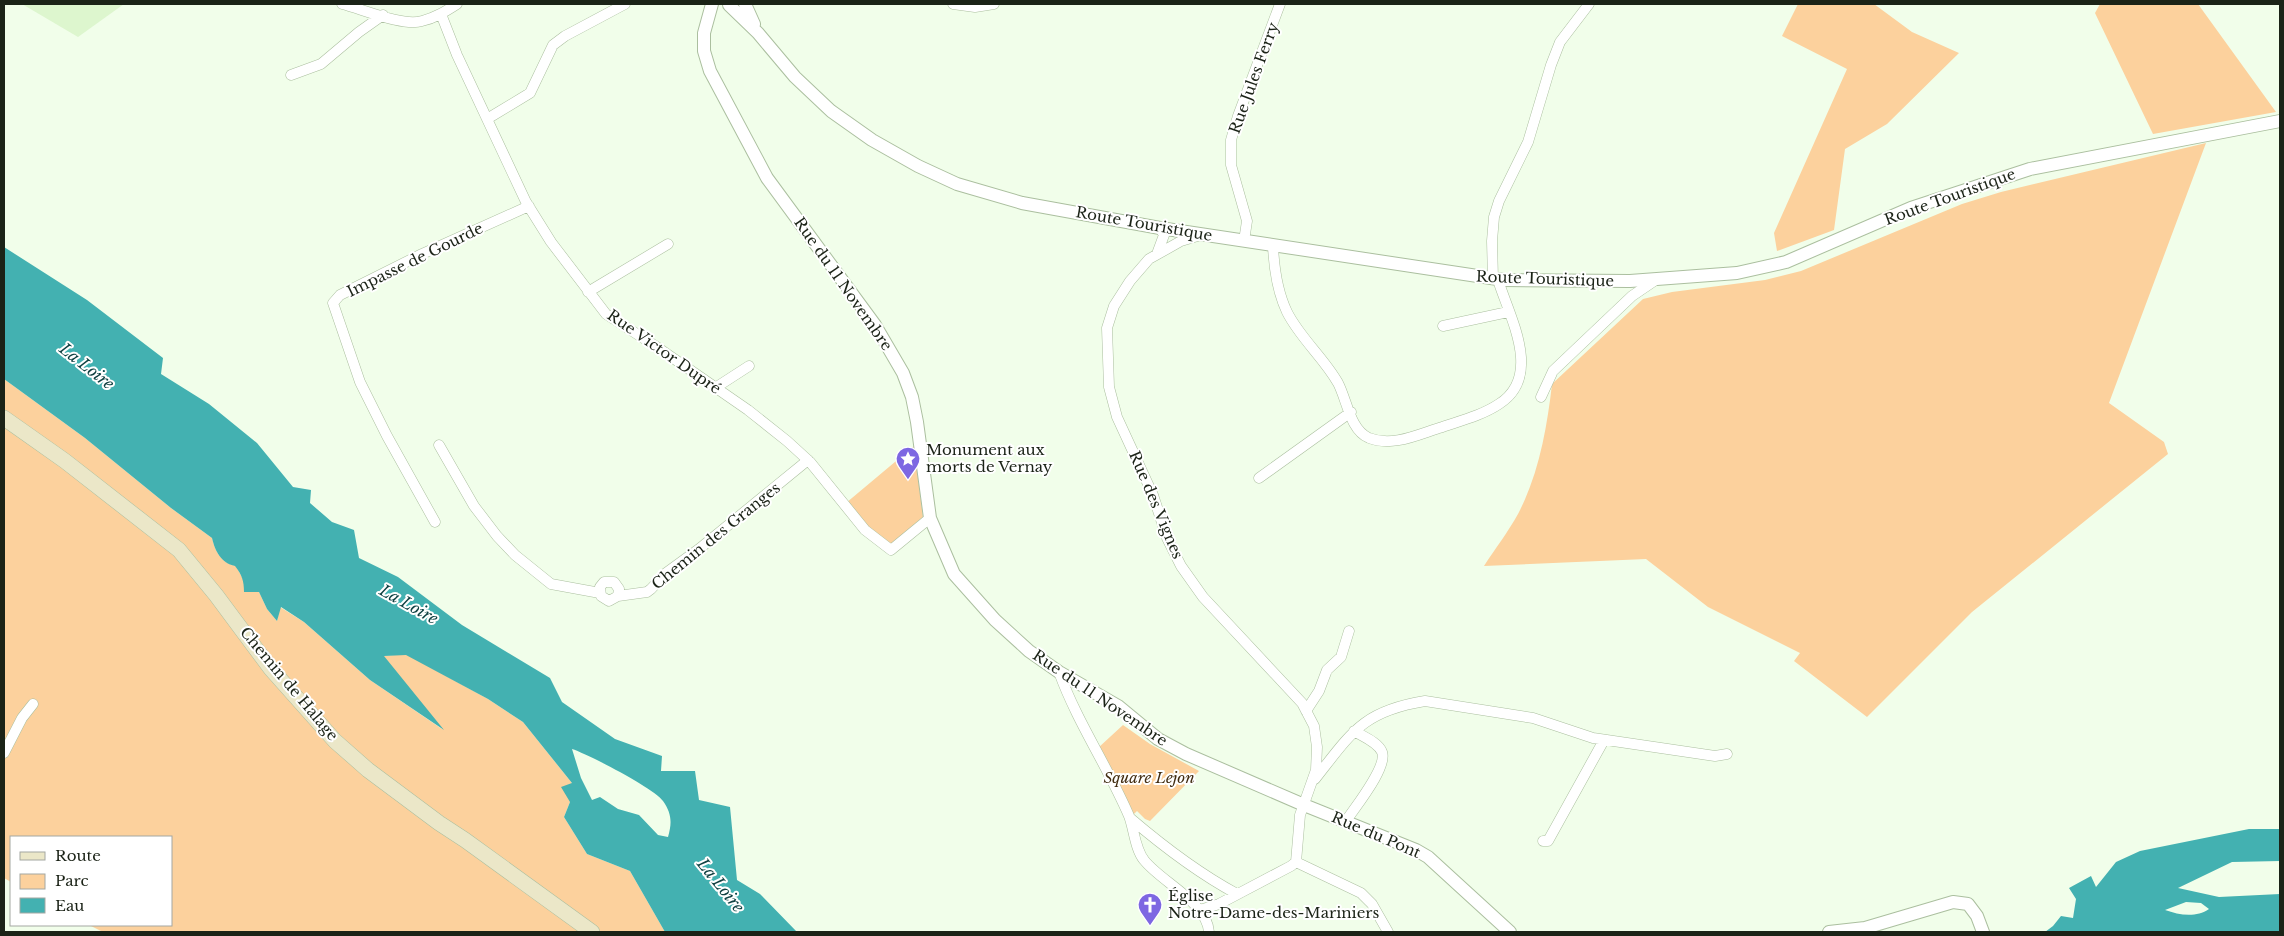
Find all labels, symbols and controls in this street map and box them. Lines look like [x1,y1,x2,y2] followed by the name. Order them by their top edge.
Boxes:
[1225,19,1283,136] street label: Rue Jules Ferry
[1882,164,2018,229] street label: Route Touristique
[1074,202,1214,245] street label: Route Touristique
[790,213,897,354] street label: Rue du 11 Novembre
[344,218,486,301] street label: Impasse de Gourde
[1476,267,1614,290] street label: Route Touristique
[604,305,725,398] street label: Rue Victor Dupré
[55,338,119,394] water label: La Loire
[926,440,1053,476] place label: Monument aux morts de Vernay
[895,446,921,480] place icon: Monument aux morts de Vernay
[1125,448,1188,562] street label: Rue des Vignes
[648,478,784,593] street label: Chemin des Granges
[375,579,442,629] water label: La Loire
[236,623,343,744] street label: Chemin de Halage
[1029,645,1171,750] street label: Rue du 11 Novembre
[1103,768,1195,787] park label: Square Lejon
[1329,807,1424,862] street label: Rue du Pont
[10,836,172,926] legend
[55,846,101,865] text: Route
[693,853,749,917] water label: La Loire
[55,871,88,890] text: Parc
[1168,886,1379,922] place label: Église Notre-Dame-des-Mariniers
[1137,892,1163,926] church icon: Église Notre-Dame-des-Mariniers
[55,896,84,915] text: Eau

